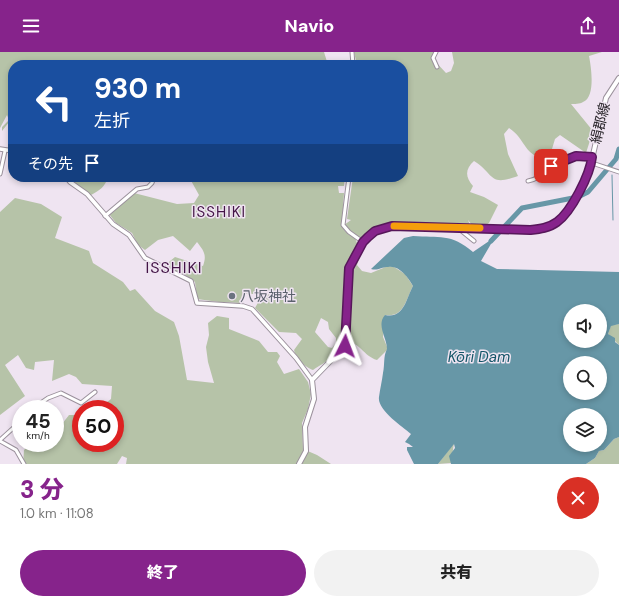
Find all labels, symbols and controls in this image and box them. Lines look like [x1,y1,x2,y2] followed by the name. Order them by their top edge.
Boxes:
[285,14,334,38] text: Navio
[20,15,42,37] icon: menu
[577,15,599,37] icon: share
[94,70,181,107] text: 930 m
[28,76,80,128] icon: left
[586,100,614,146] street label: 絹郡線
[94,109,130,133] text: 左折
[534,149,568,183] pin
[81,152,103,174] icon: arrive
[28,154,73,174] text: その先
[540,155,562,177] icon: arrive
[192,202,246,222] district label: ISSHIKI
[145,257,203,278] district label: ISSHIKI
[240,287,296,305] place label: 八坂神社
[227,291,237,301] marker: 八坂神社
[563,304,607,452] map controls
[563,304,607,348] button: sound
[324,325,366,367] position arrow
[448,347,510,367] water label: Kōri Dam
[563,356,607,400] button: search
[72,400,124,452] speed limit sign: 50
[25,408,51,434] text: 45
[563,408,607,452] button: layers
[26,429,50,442] text: km/h
[20,474,64,505] text: 3 分
[557,477,599,519] button: close
[20,505,94,522] text: 1.0 km · 11:08
[20,550,306,596] button: 終了
[314,550,599,596] button: 共有

